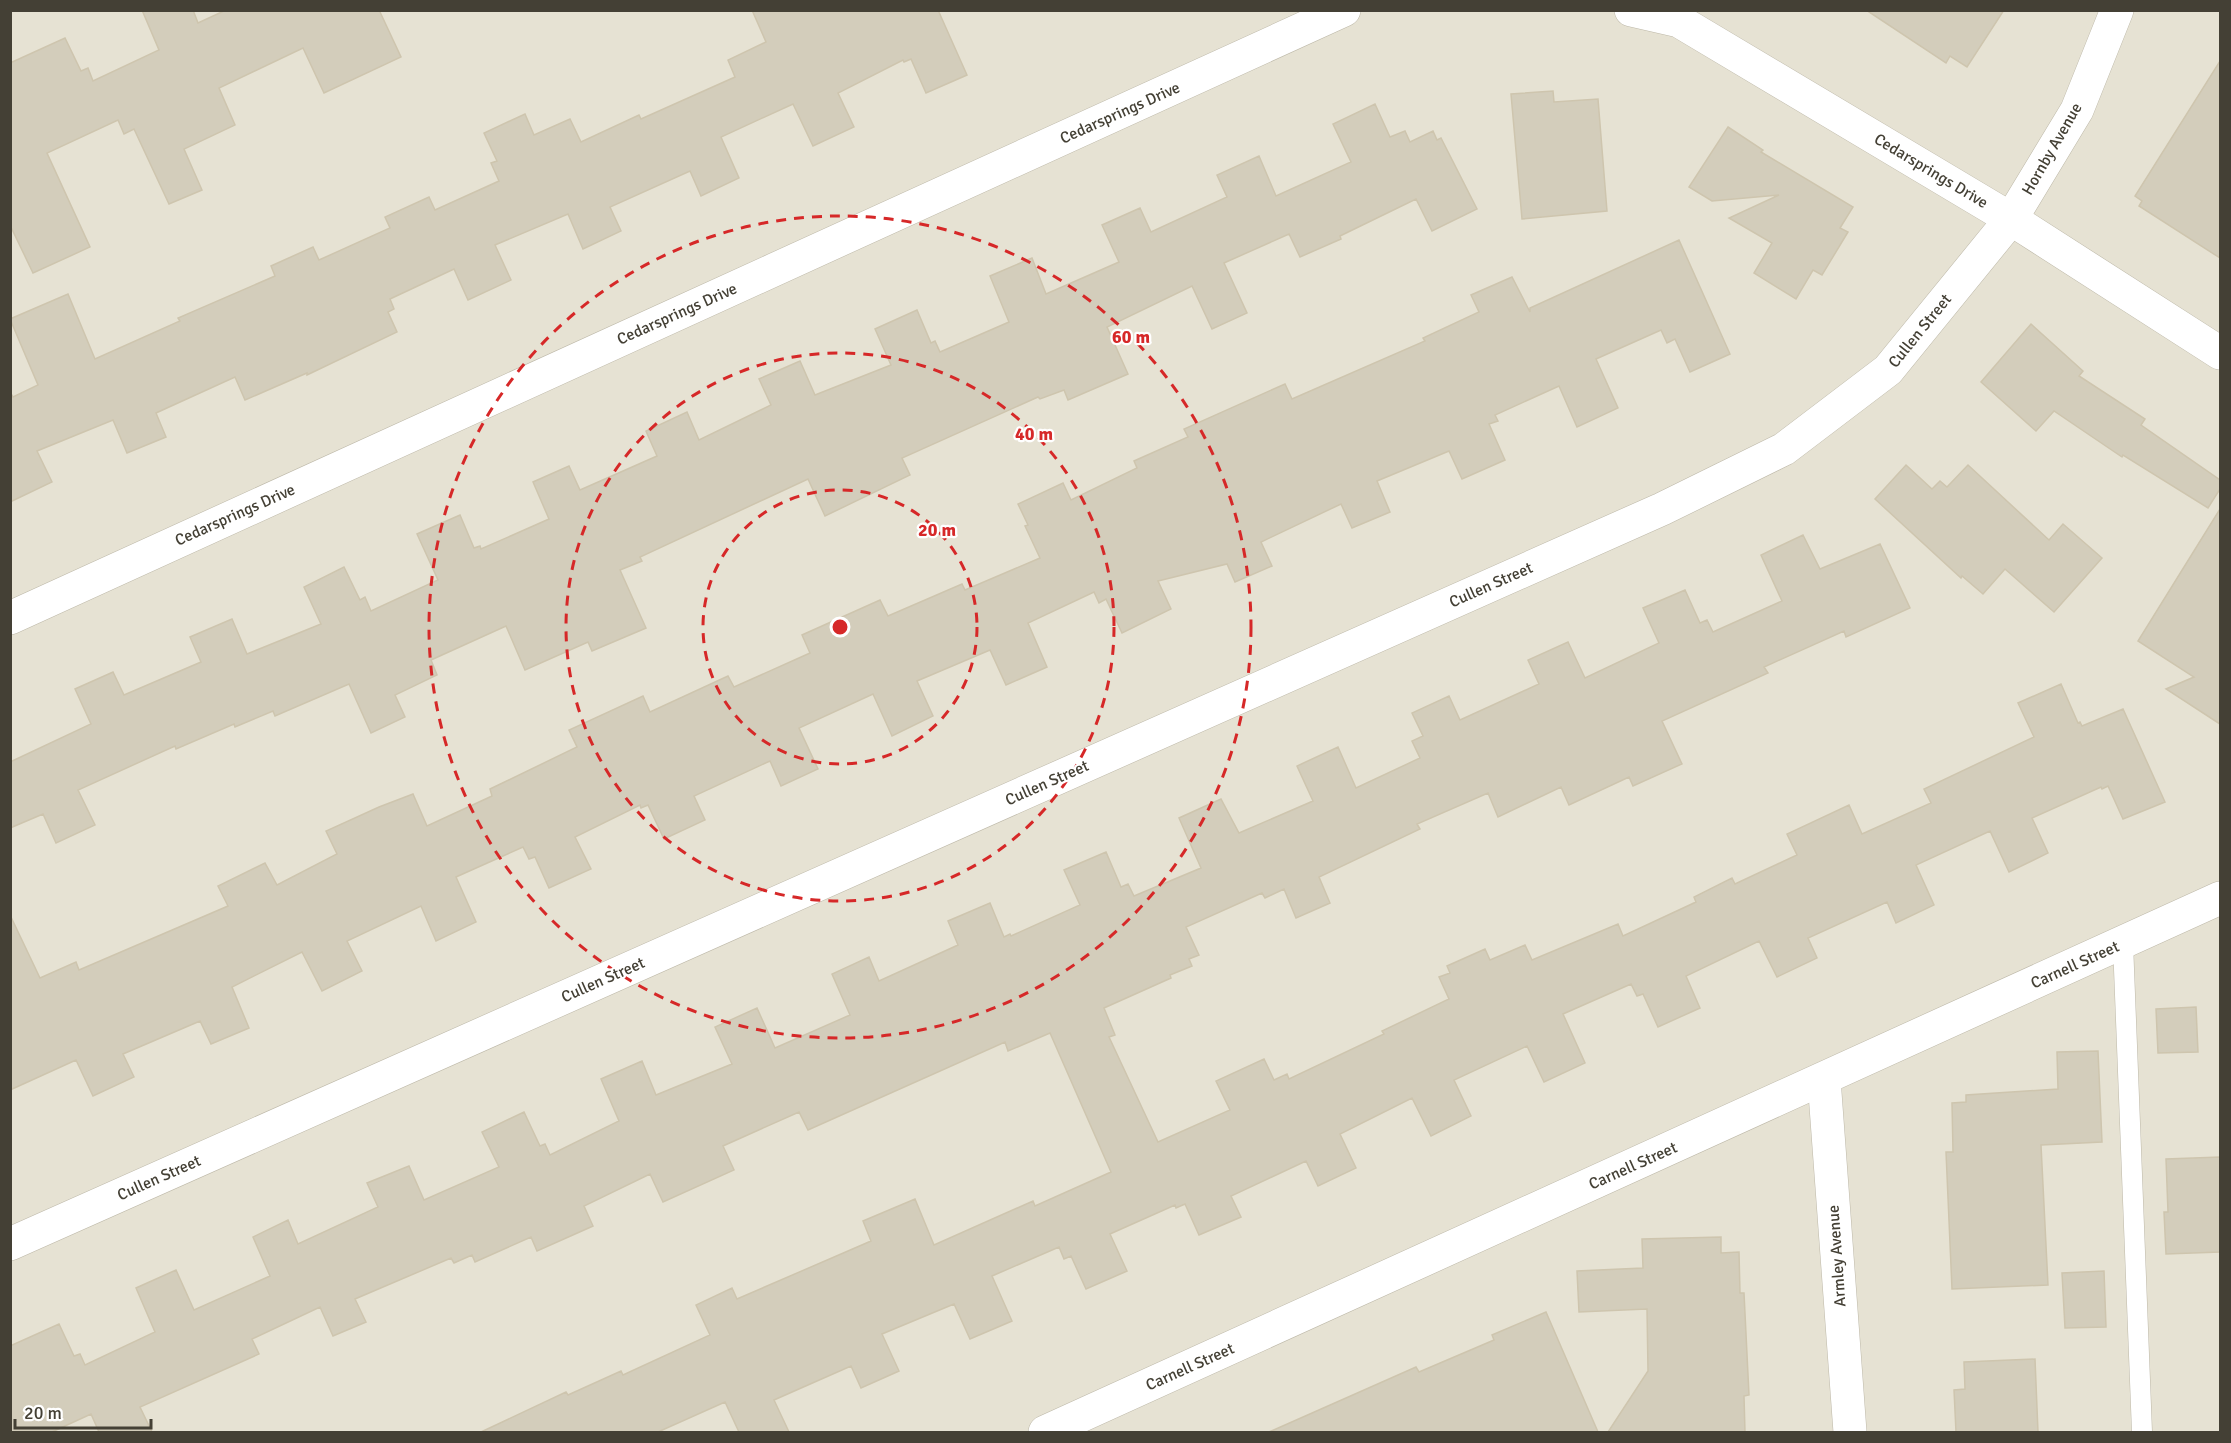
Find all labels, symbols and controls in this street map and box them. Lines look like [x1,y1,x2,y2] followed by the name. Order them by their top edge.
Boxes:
[1057,78,1183,148] street label: Cedarsprings Drive
[2018,99,2086,199] street label: Hornby Avenue
[1870,129,1992,213] street label: Cedarsprings Drive
[614,279,740,349] street label: Cedarsprings Drive
[1884,290,1956,372] street label: Cullen Street
[1112,326,1150,348] text: 60 m
[1015,423,1053,445] text: 40 m
[172,480,298,550] street label: Cedarsprings Drive
[918,519,956,541] text: 20 m
[1446,558,1536,612] street label: Cullen Street
[830,617,850,637] centre of rings
[1002,756,1092,810] street label: Cullen Street
[2028,936,2123,993] street label: Carnell Street
[558,953,648,1007] street label: Cullen Street
[1586,1137,1681,1194] street label: Carnell Street
[114,1151,204,1205] street label: Cullen Street
[1823,1205,1851,1307] street label: Armley Avenue
[1143,1338,1238,1395] street label: Carnell Street
[15,1392,152,1430] scale bar
[24,1402,62,1424] text: 20 m

